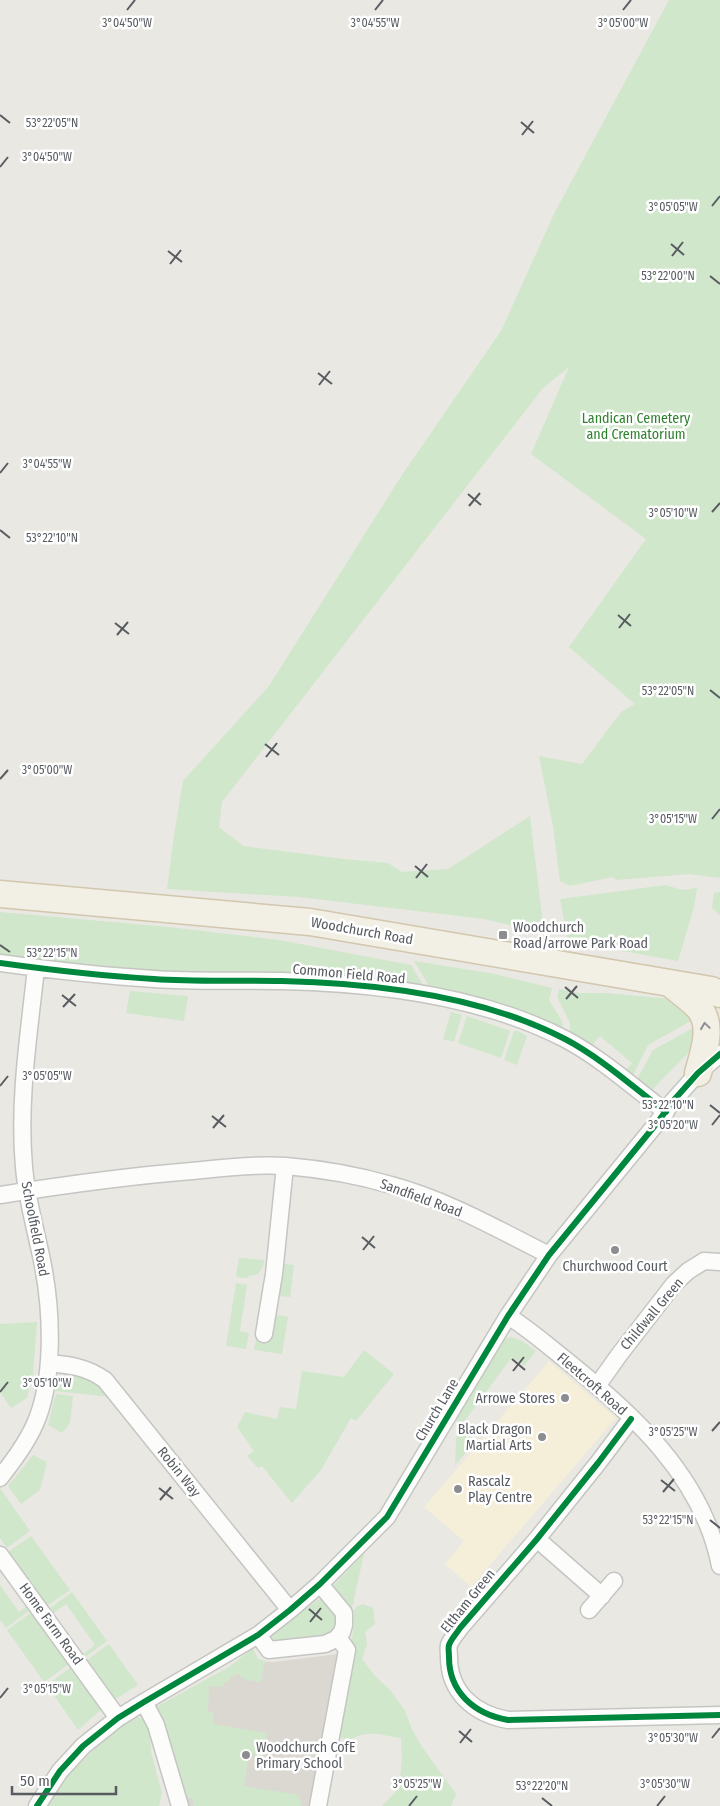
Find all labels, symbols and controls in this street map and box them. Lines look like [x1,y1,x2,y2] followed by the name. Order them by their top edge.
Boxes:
[102,16,152,30] text: 3°04'50"W
[350,16,400,30] text: 3°04'55"W
[598,16,648,30] text: 3°05'00"W
[26,116,78,130] text: 53°22'05"N
[22,150,72,164] text: 3°04'50"W
[648,200,698,214] text: 3°05'05"W
[641,269,695,283] text: 53°22'00"N
[582,410,691,443] park label: Landican Cemetery and Crematorium
[22,457,72,471] text: 3°04'55"W
[648,506,698,520] text: 3°05'10"W
[26,531,78,545] text: 53°22'10"N
[642,684,694,698] text: 53°22'05"N
[22,763,72,777] text: 3°05'00"W
[649,812,697,826] text: 3°05'15"W
[310,914,414,948] street label: Woodchurch Road
[513,919,648,952] place label: Woodchurch Road/arrowe Park Road
[497,929,509,941] marker: Woodchurch Road/arrowe Park Road
[26,946,78,960] text: 53°22'15"N
[292,961,406,987] street label: Common Field Road
[700,1021,710,1030] one-way arrow
[22,1069,72,1083] text: 3°05'05"W
[642,1098,694,1112] text: 53°22'10"N
[648,1118,698,1132] text: 3°05'20"W
[378,1175,464,1221] street label: Sandfield Road
[17,1180,53,1278] street label: Schoolfield Road
[609,1244,621,1256] marker: Churchwood Court
[562,1258,668,1275] place label: Churchwood Court
[617,1274,687,1354] street label: Childwall Green
[554,1349,630,1419] street label: Fleetcroft Road
[22,1376,72,1390] text: 3°05'10"W
[412,1376,462,1444] street label: Church Lane
[475,1390,555,1407] place label: Arrowe Stores
[559,1392,571,1404] marker: Arrowe Stores
[458,1421,532,1454] place label: Black Dragon Martial Arts
[649,1425,697,1439] text: 3°05'25"W
[536,1431,548,1443] marker: Black Dragon Martial Arts
[154,1444,205,1501] street label: Robin Way
[468,1473,532,1506] place label: Rascalz Play Centre
[452,1483,464,1495] marker: Rascalz Play Centre
[642,1513,694,1527] text: 53°22'15"N
[437,1566,499,1636] street label: Eltham Green
[16,1580,86,1668] street label: Home Farm Road
[23,1682,71,1696] text: 3°05'15"W
[648,1731,698,1745] text: 3°05'30"W
[256,1739,356,1772] place label: Woodchurch CofE Primary School
[240,1749,252,1761] marker: Woodchurch CofE Primary School
[12,1764,116,1796] scale bar
[20,1772,50,1790] text: 50 m
[393,1777,441,1791] text: 3°05'25"W
[640,1777,690,1791] text: 3°05'30"W
[516,1779,568,1793] text: 53°22'20"N

